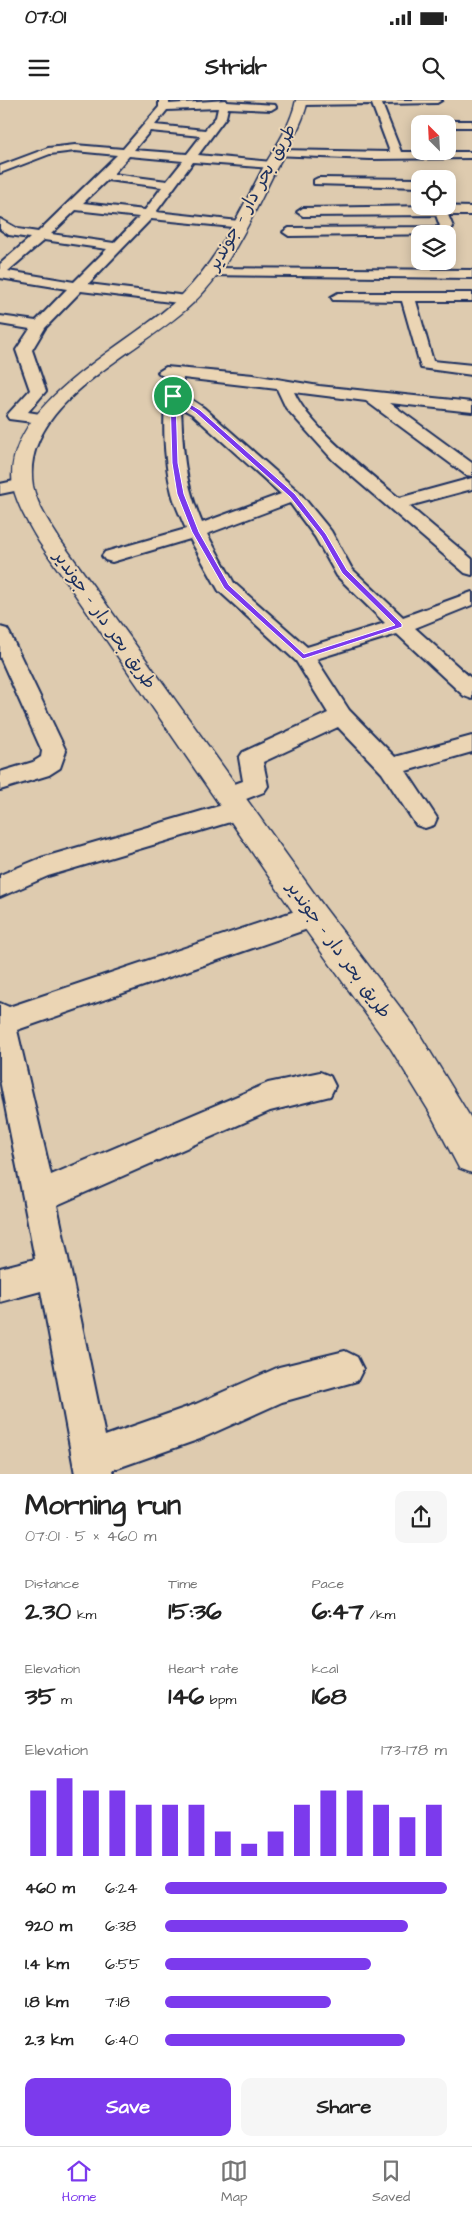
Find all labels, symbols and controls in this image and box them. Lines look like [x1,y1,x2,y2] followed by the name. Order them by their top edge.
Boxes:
[25,4,66,31] text: 07:01
[205,52,267,83] text: Stridr
[25,54,53,82] icon: menu
[419,54,447,82] icon: search
[411,115,456,160] north arrow
[411,115,456,270] map controls
[200,119,303,276] street label: طريق بحر دار - جوندير
[411,170,456,215] button: locate
[411,225,456,270] button: layers
[152,375,194,417] pin
[159,382,187,410] icon: arrive
[47,544,162,694] street label: طريق بحر دار - جوندير
[280,875,397,1023] street label: طريق بحر دار - جوندير
[25,1486,181,1525] text: Morning run
[395,1491,447,1543] button: share
[25,1525,156,1547] text: 07:01 · 5 × 460 m
[25,1574,79,1594] text: Distance
[168,1574,198,1594] text: Time
[312,1574,344,1594] text: Pace
[25,1594,71,1629] text: 2.30
[168,1594,222,1629] text: 15:36
[312,1594,364,1629] text: 6:47
[71,1605,96,1625] text: km
[364,1605,395,1625] text: /km
[25,1659,80,1679] text: Elevation
[168,1659,239,1679] text: Heart rate
[312,1659,338,1679] text: kcal
[25,1679,55,1714] text: 35
[168,1679,204,1714] text: 146
[312,1679,347,1714] text: 168
[55,1690,72,1710] text: m
[204,1690,236,1710] text: bpm
[25,1739,88,1761] text: Elevation
[381,1739,447,1761] text: 173–178 m
[25,1877,75,1899] text: 460 m
[105,1877,138,1899] text: 6:24
[25,1915,72,1937] text: 920 m
[105,1915,136,1937] text: 6:38
[25,1953,69,1975] text: 1.4 km
[105,1953,140,1975] text: 6:55
[25,1991,68,2013] text: 1.8 km
[105,1991,130,2013] text: 7:18
[25,2029,73,2051] text: 2.3 km
[105,2029,139,2051] text: 6:40
[25,2078,231,2136] button: Save
[241,2078,447,2136] button: Share
[62,2157,97,2207] tab: Home
[220,2157,248,2207] tab: Map
[372,2157,410,2207] tab: Saved

